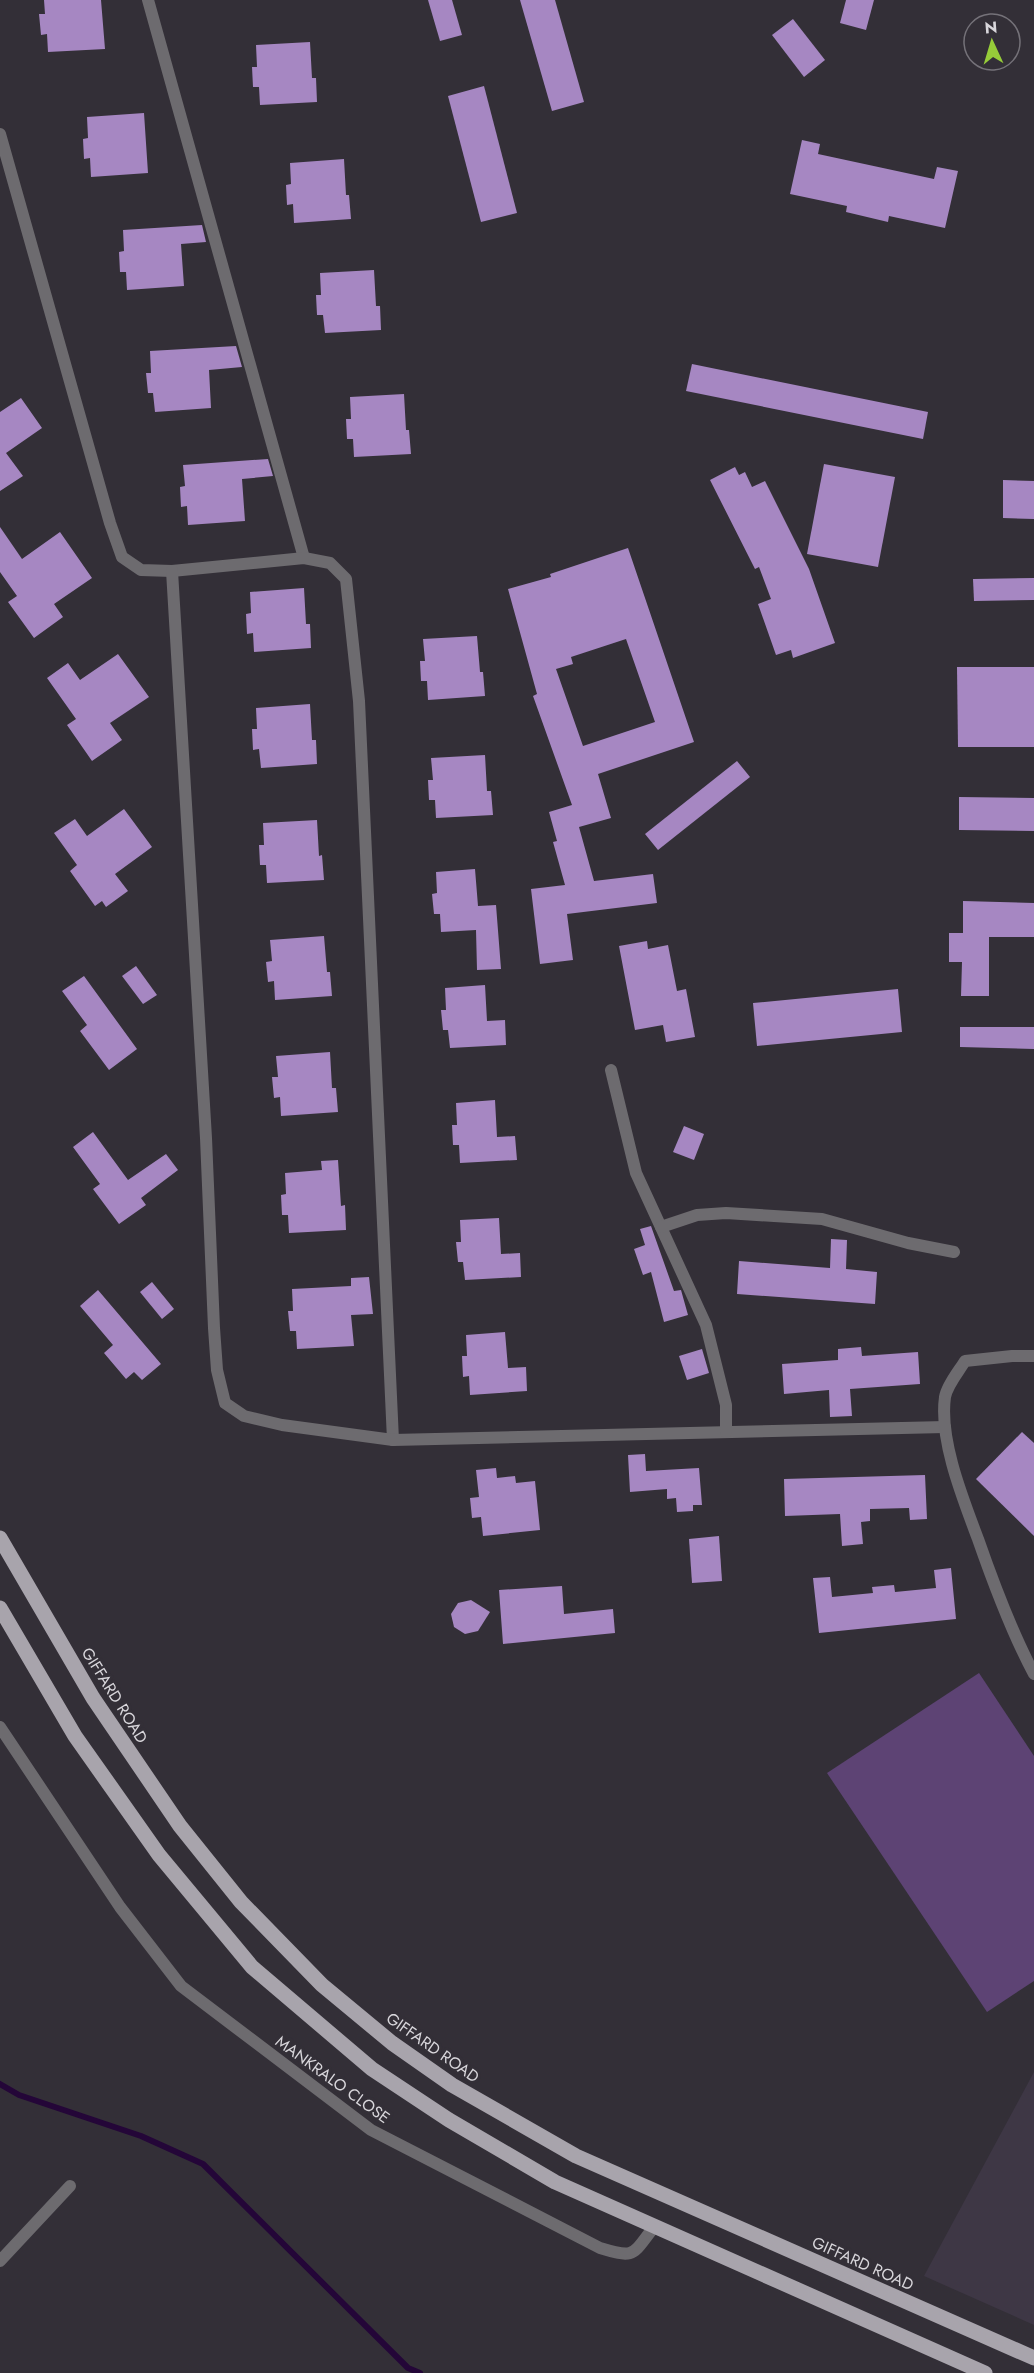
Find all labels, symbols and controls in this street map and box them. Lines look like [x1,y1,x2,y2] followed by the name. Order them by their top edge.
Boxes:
[962,12,1022,72] north arrow
[984,16,998,39] text: N
[76,1643,153,1748] street label: GIFFARD ROAD
[381,2007,484,2088] street label: GIFFARD ROAD
[271,2030,395,2129] street label: MANKRALO CLOSE
[808,2231,917,2296] street label: GIFFARD ROAD

